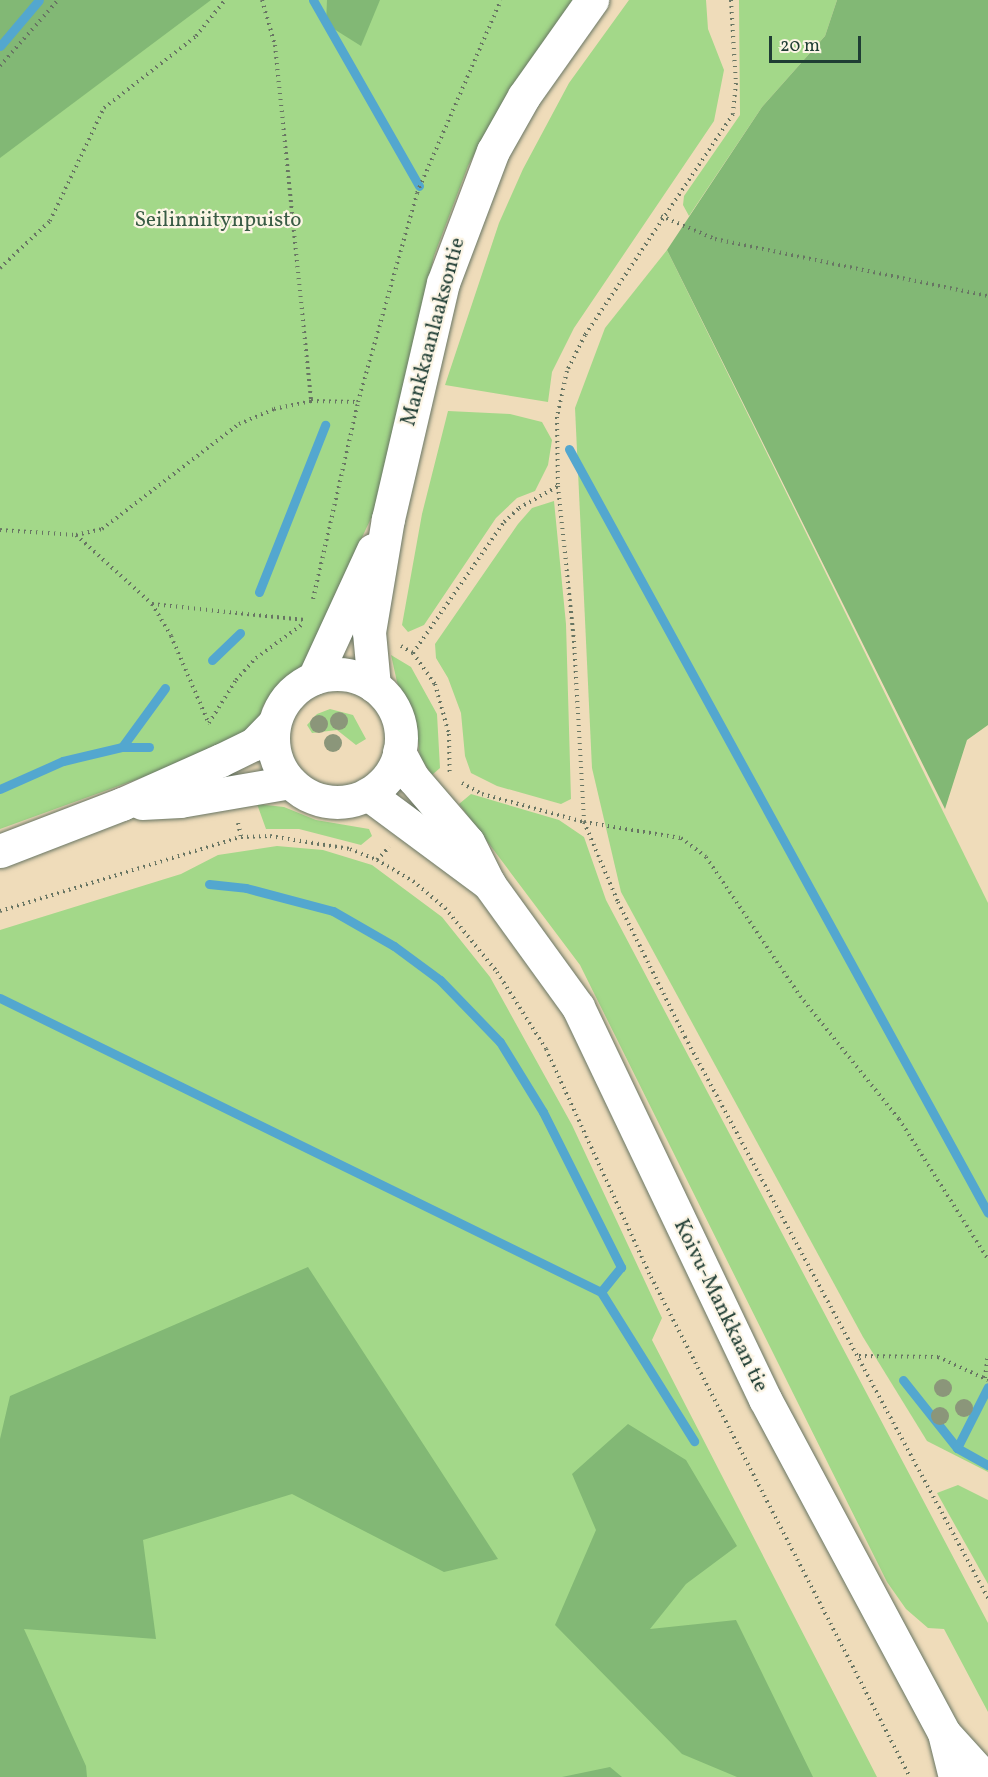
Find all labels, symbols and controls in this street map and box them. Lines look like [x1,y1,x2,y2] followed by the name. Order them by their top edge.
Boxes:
[772,24,864,62] scale bar
[780,34,820,59] text: 20 m
[135,208,301,234] park label: Seilinniitynpuisto
[397,235,471,429] street label: Mankkaanlaaksontie
[667,1216,773,1396] street label: Koivu-Mankkaan tie

